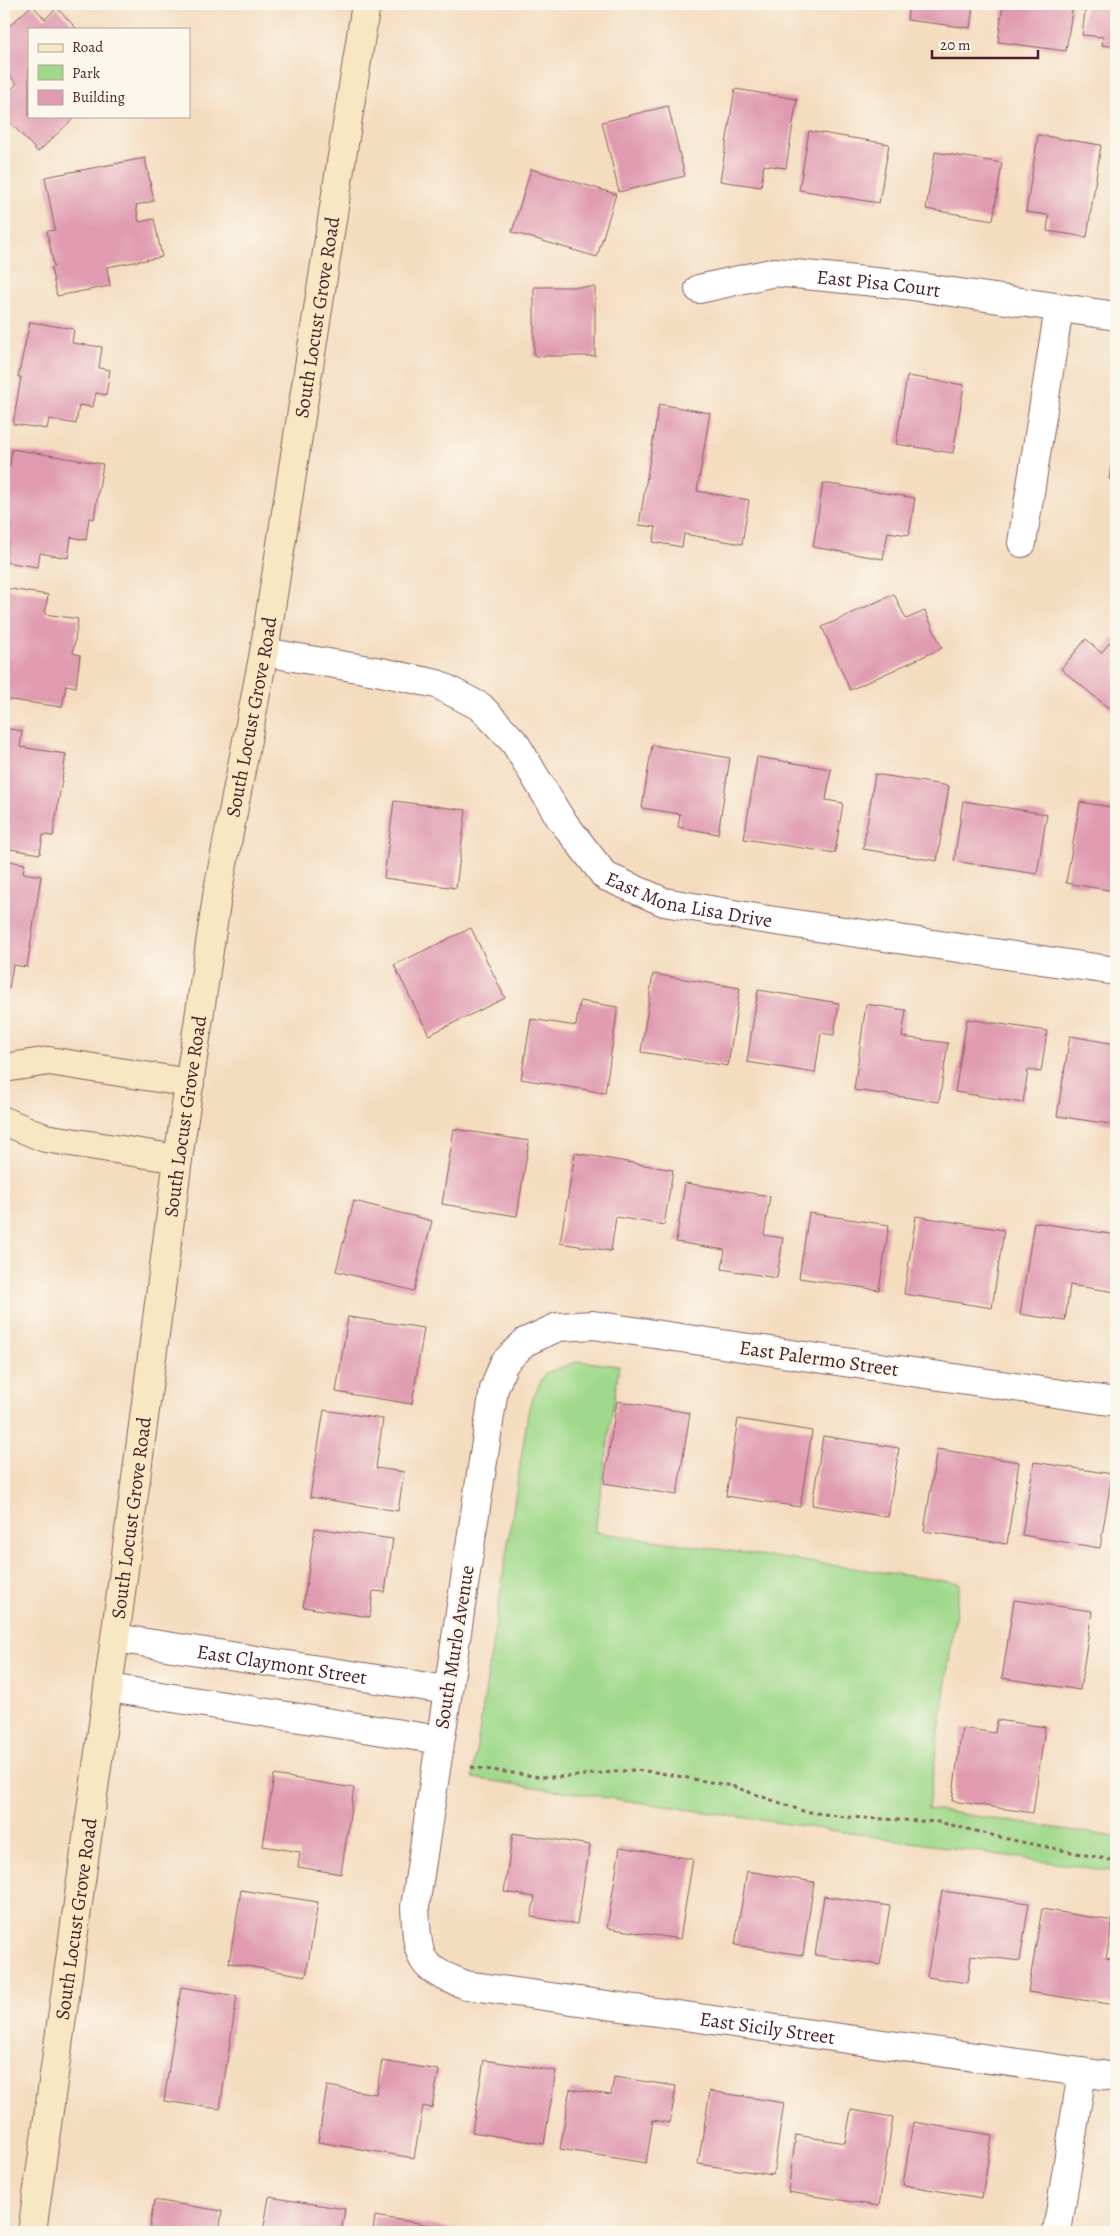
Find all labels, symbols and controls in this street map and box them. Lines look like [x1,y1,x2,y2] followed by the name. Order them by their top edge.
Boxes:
[28,28,190,118] legend
[932,28,1039,60] scale bar
[940,35,971,55] text: 20 m
[72,37,104,57] text: Road
[72,63,101,83] text: Park
[72,87,125,107] text: Building
[288,215,346,420] street label: South Locust Grove Road
[815,263,943,304] street label: East Pisa Court
[219,615,283,820] street label: South Locust Grove Road
[601,865,774,934] street label: East Mona Lisa Drive
[157,1014,213,1219] street label: South Locust Grove Road
[738,1334,901,1383] street label: East Palermo Street
[105,1415,158,1621] street label: South Locust Grove Road
[428,1563,481,1731] street label: South Murlo Avenue
[195,1638,369,1691] street label: East Claymont Street
[49,1816,104,2022] street label: South Locust Grove Road
[698,2005,837,2051] street label: East Sicily Street

